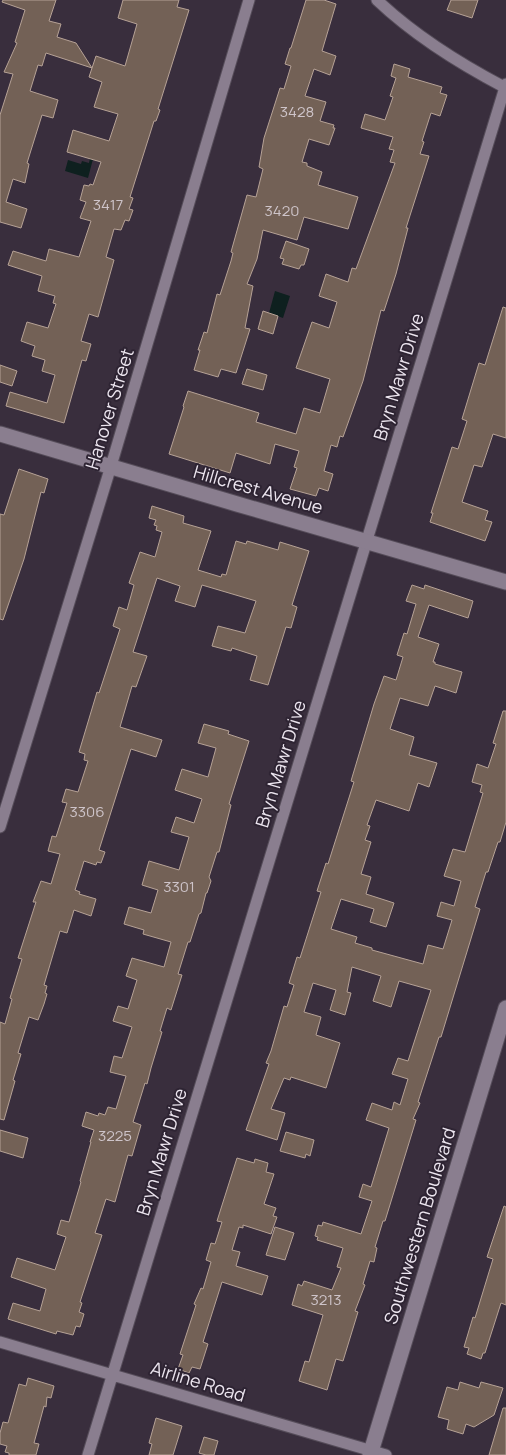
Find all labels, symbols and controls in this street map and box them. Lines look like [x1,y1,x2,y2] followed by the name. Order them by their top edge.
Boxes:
[280,101,314,122] house number: 3428
[93,194,123,215] house number: 3417
[265,200,299,221] house number: 3420
[367,310,429,443] street label: Bryn Mawr Drive
[79,345,139,472] street label: Hanover Street
[191,459,326,519] street label: Hillcrest Avenue
[249,697,311,830] street label: Bryn Mawr Drive
[69,801,105,822] house number: 3306
[163,876,195,897] house number: 3301
[130,1085,192,1218] street label: Bryn Mawr Drive
[98,1125,132,1146] house number: 3225
[378,1125,460,1327] street label: Southwestern Boulevard
[311,1289,342,1310] house number: 3213
[148,1355,249,1407] street label: Airline Road

